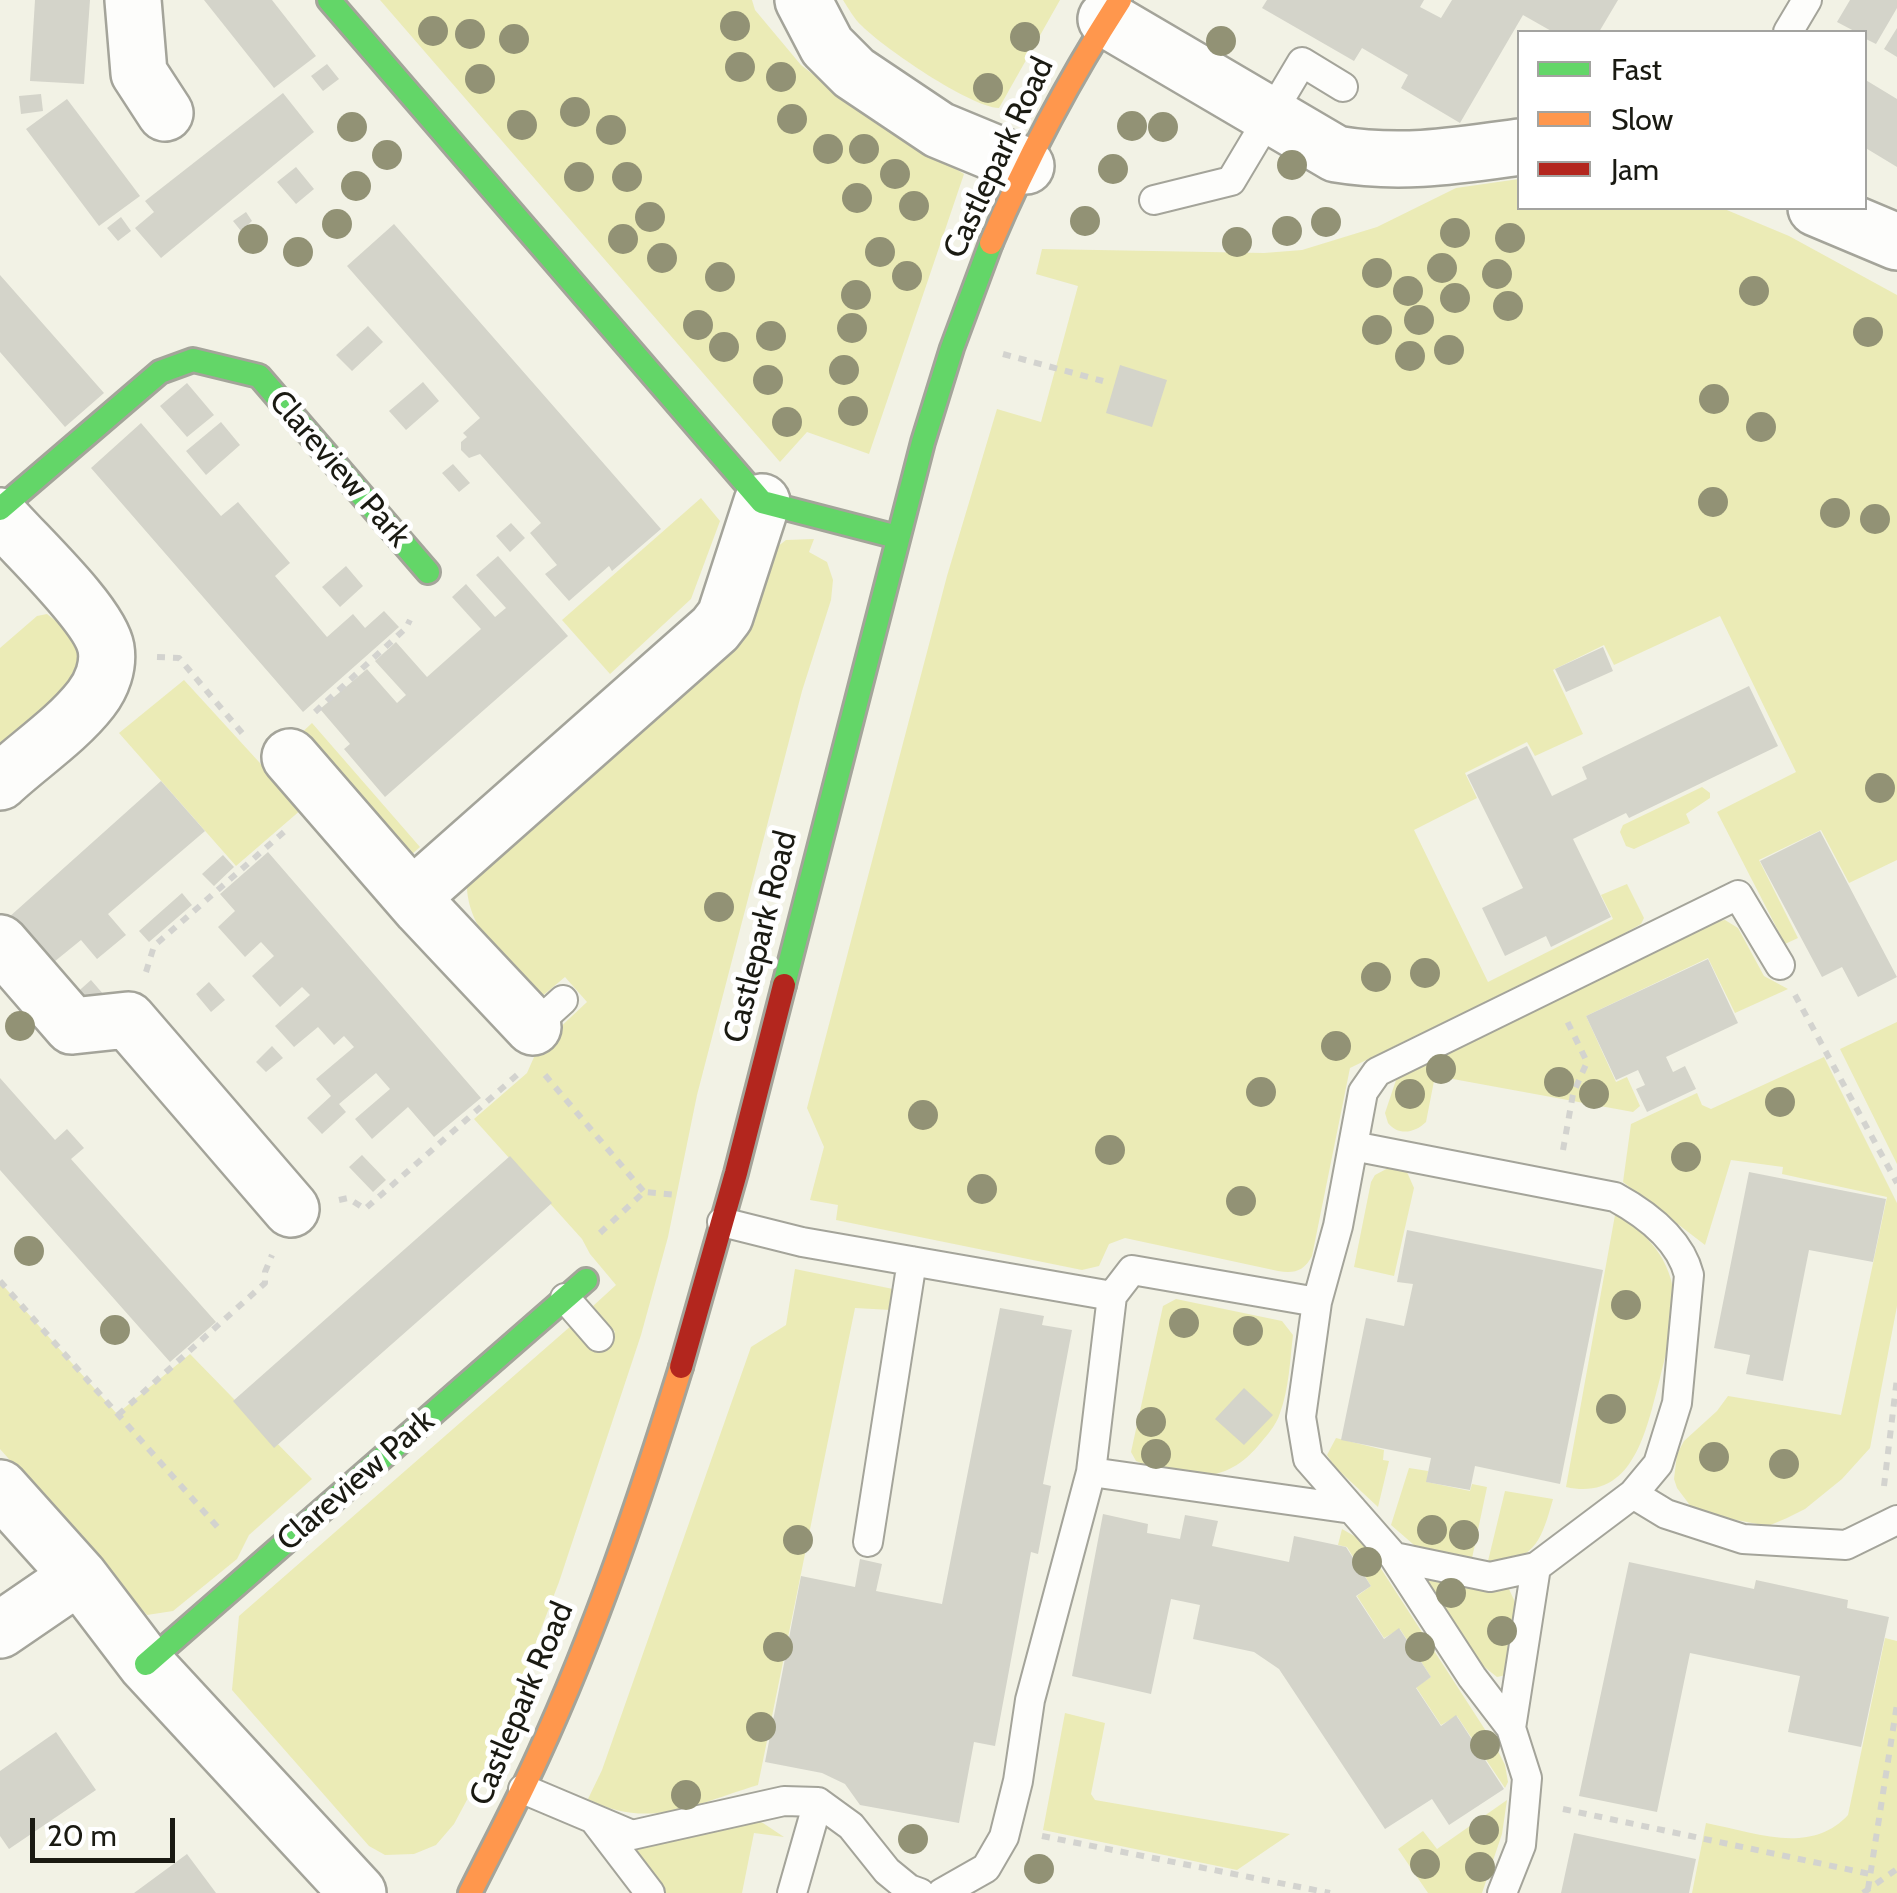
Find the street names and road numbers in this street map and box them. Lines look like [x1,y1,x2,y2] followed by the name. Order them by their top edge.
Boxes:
[936,51,1062,265] street label: Castlepark Road
[260,383,418,555] street label: Clareview Park
[716,827,806,1047] street label: Castlepark Road
[270,1402,442,1560] street label: Clareview Park
[462,1597,582,1811] street label: Castlepark Road

